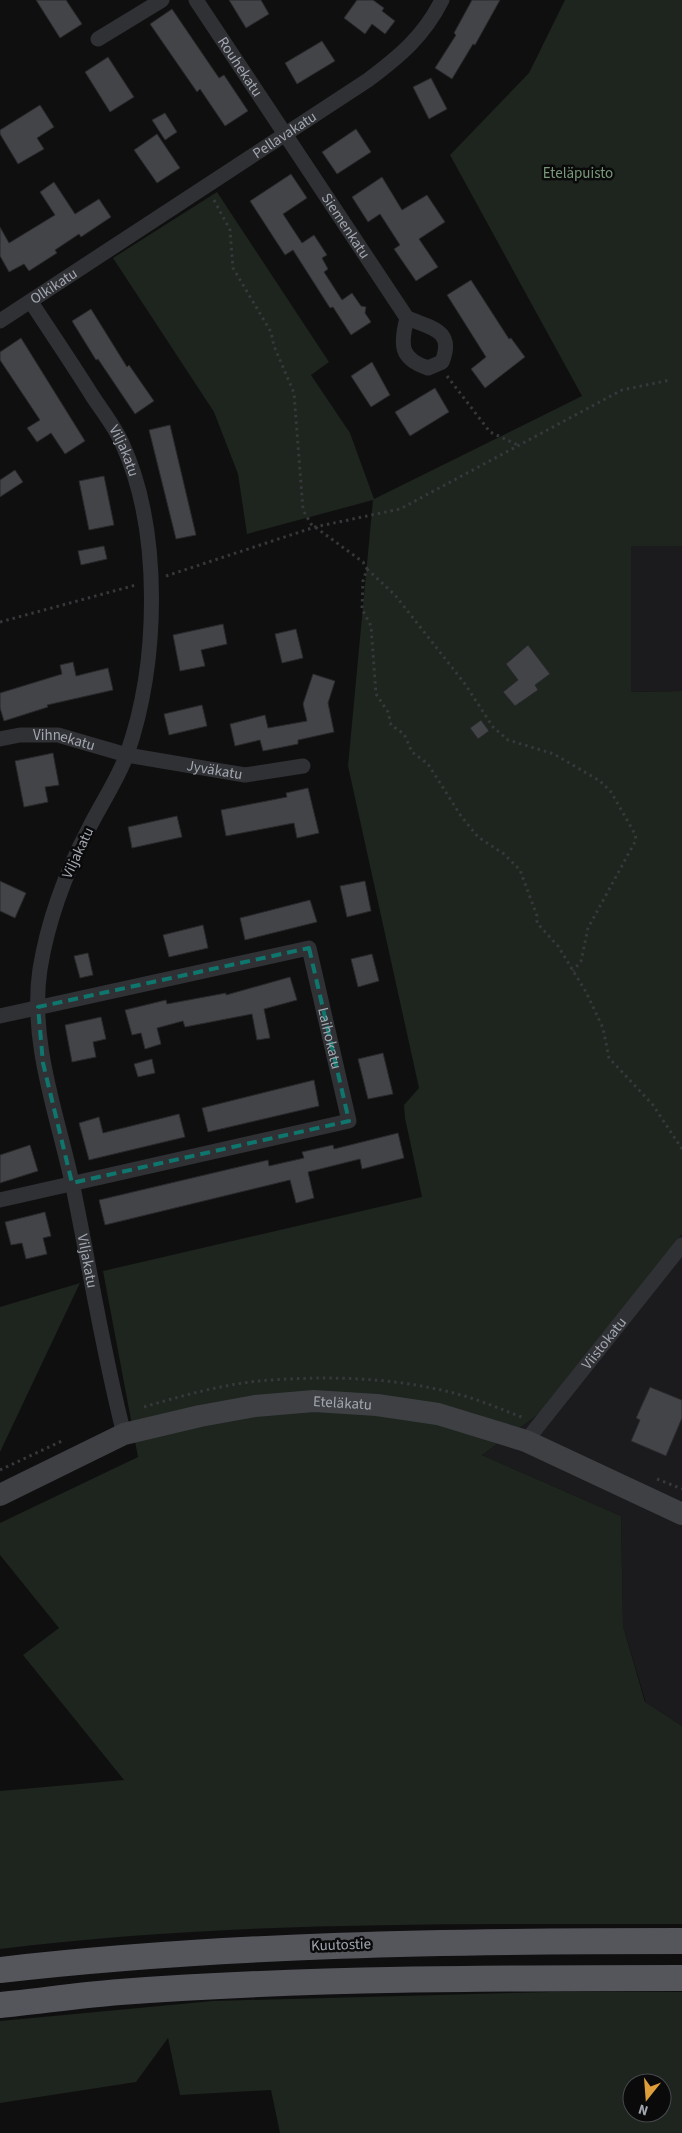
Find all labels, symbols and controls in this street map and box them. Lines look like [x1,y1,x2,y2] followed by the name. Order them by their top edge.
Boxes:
[213,32,268,101] street label: Rouhekatu
[248,106,321,164] street label: Pellavakatu
[543,163,613,184] park label: Eteläpuisto
[316,189,375,263] street label: Siemenkatu
[26,263,81,309] street label: Olkikatu
[104,421,145,479] street label: Viljakatu
[33,725,98,756] street label: Vihnekatu
[185,755,244,785] street label: Jyväkatu
[57,824,99,882] street label: Viljakatu
[313,1005,347,1071] street label: Laihokatu
[72,1232,103,1290] street label: Viljakatu
[576,1312,631,1374] street label: Viistokatu
[312,1390,373,1415] street label: Eteläkatu
[311,1933,371,1957] street label: Kuutostie
[622,2073,672,2123] north arrow
[636,2099,651,2120] text: N

